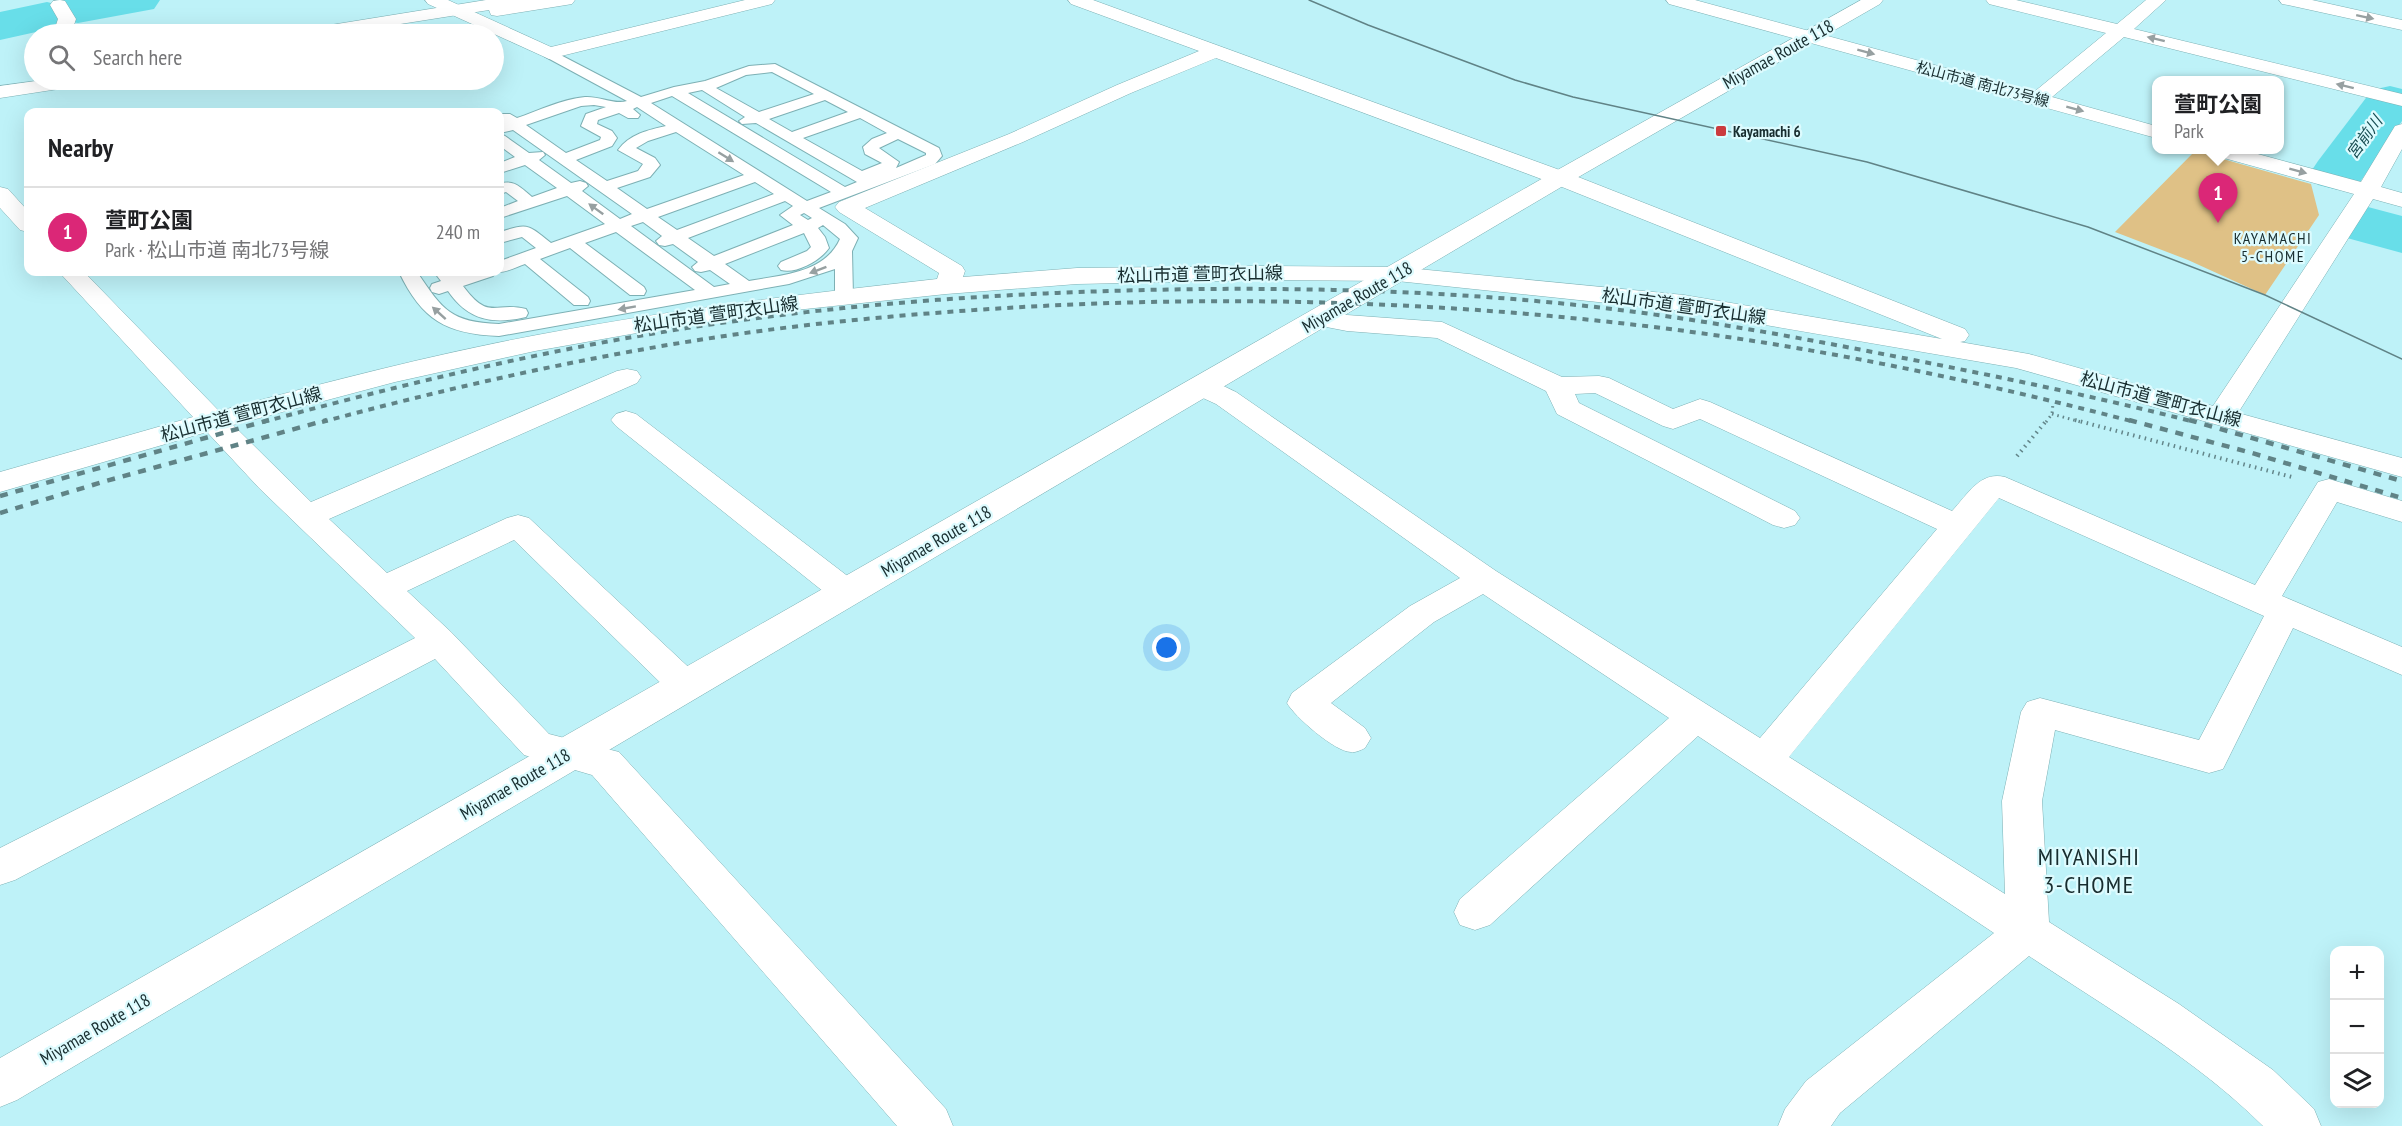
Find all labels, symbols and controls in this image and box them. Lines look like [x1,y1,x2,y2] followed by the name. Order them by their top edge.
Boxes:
[2356,13,2375,22] one-way arrow
[1718,14,1838,94] street label: Miyamae Route 118
[24,24,504,90] search box
[2147,34,2165,44] one-way arrow
[45,41,78,74] icon: search
[93,43,182,71] text: Search here
[1857,47,1875,57] one-way arrow
[1915,57,2051,111] street label: 松山市道 南北73号線
[2152,76,2284,154] popup
[2336,80,2354,90] one-way arrow
[2174,90,2262,118] text: 萱町公園
[2066,105,2084,114] one-way arrow
[2342,110,2387,162] water label: 宮前川
[2174,118,2204,144] text: Park
[1733,122,1801,141] place label: Kayamachi 6
[1714,124,1728,138] marker: Kayamachi 6
[48,131,113,164] text: Nearby
[718,151,734,162] one-way arrow
[2288,166,2307,176] one-way arrow
[2198,174,2238,223] pin: 1
[589,203,605,215] one-way arrow
[105,206,193,234] text: 萱町公園
[63,219,72,245] text: 1
[436,219,480,245] text: 240 m
[2234,228,2312,266] district label: KAYAMACHI 5-CHOME
[105,237,329,263] text: Park · 松山市道 南北73号線
[1298,256,1416,338] street label: Miyamae Route 118
[1117,261,1283,287] street label: 松山市道 萱町衣山線
[808,265,826,275] one-way arrow
[1600,283,1768,329] street label: 松山市道 萱町衣山線
[632,291,800,337] street label: 松山市道 萱町衣山線
[617,303,636,312] one-way arrow
[431,306,446,320] one-way arrow
[2078,366,2244,432] street label: 松山市道 萱町衣山線
[158,381,324,447] street label: 松山市道 萱町衣山線
[877,500,995,582] street label: Miyamae Route 118
[1152,633,1181,662] your location
[456,743,574,825] street label: Miyamae Route 118
[2038,841,2140,900] district label: MIYANISHI 3-CHOME
[2330,946,2384,1108] map controls
[2330,946,2384,1000] button: +
[36,988,154,1070] street label: Miyamae Route 118
[2330,1000,2384,1054] button: −
[2330,1054,2384,1108] button: layers

